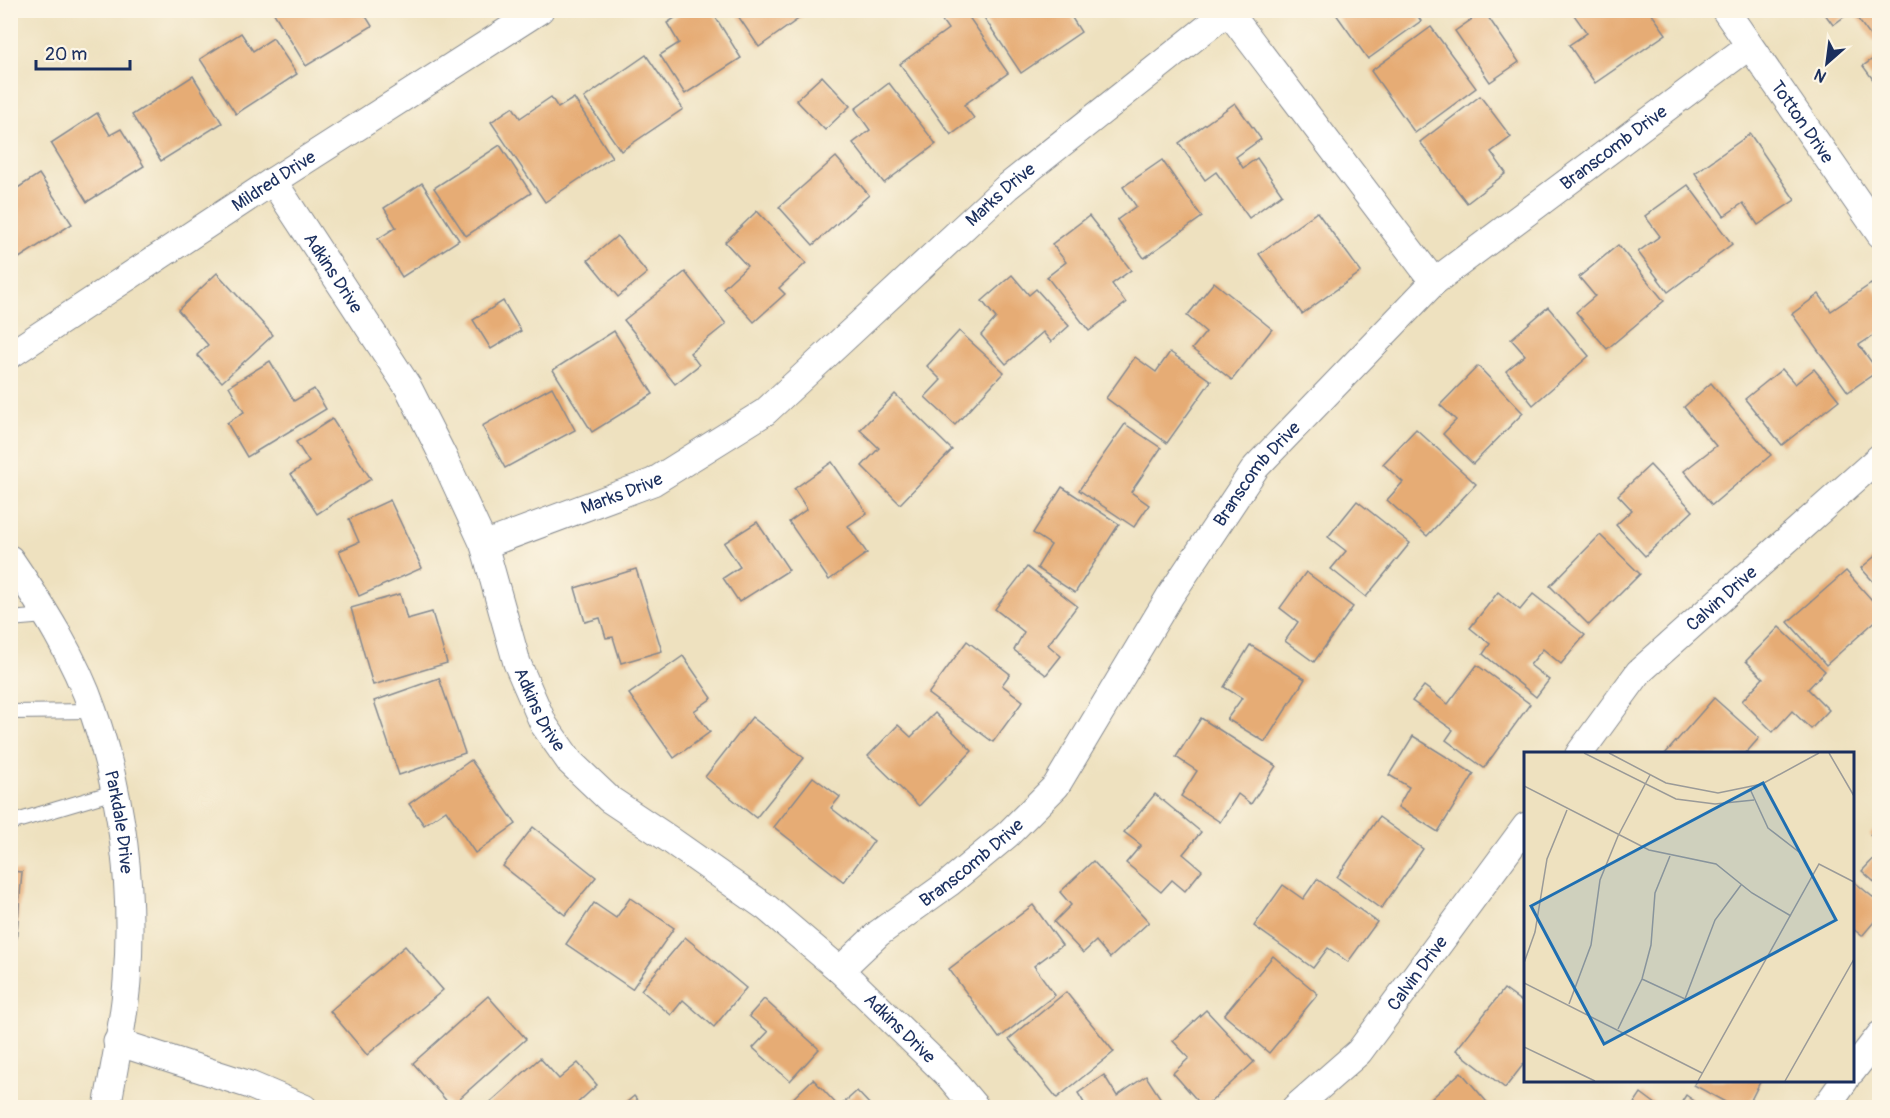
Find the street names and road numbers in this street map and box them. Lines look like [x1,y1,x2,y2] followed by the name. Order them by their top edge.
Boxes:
[1765,76,1839,168] street label: Totton Drive
[1556,100,1672,195] street label: Branscomb Drive
[228,146,320,217] street label: Mildred Drive
[961,158,1040,232] street label: Marks Drive
[298,229,368,318] street label: Adkins Drive
[1209,417,1306,531] street label: Branscomb Drive
[578,468,668,520] street label: Marks Drive
[1681,561,1762,637] street label: Calvin Drive
[508,664,570,756] street label: Adkins Drive
[99,768,138,875] street label: Parkdale Drive
[915,814,1029,912] street label: Branscomb Drive
[1382,931,1453,1016] street label: Calvin Drive
[859,988,940,1069] street label: Adkins Drive

